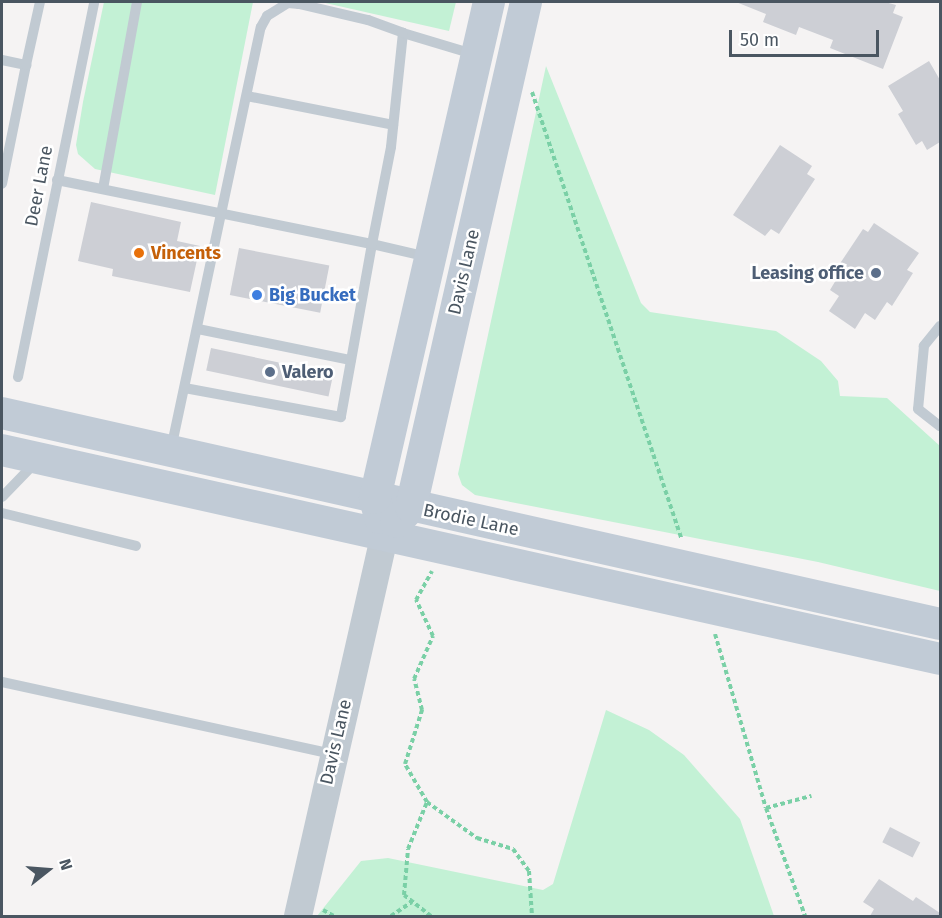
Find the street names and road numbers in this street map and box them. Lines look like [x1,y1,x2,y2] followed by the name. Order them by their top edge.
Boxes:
[21,144,57,228] street label: Deer Lane
[444,227,484,317] street label: Davis Lane
[421,499,521,541] street label: Brodie Lane
[316,697,356,787] street label: Davis Lane

